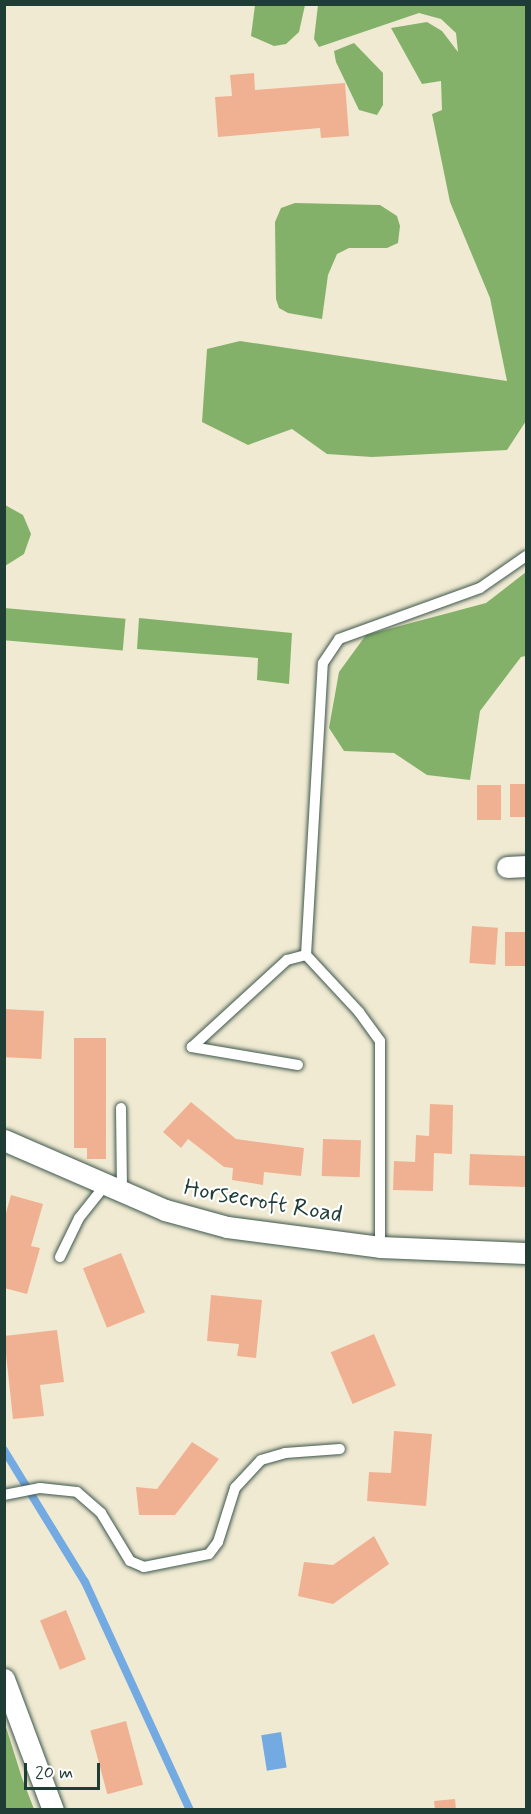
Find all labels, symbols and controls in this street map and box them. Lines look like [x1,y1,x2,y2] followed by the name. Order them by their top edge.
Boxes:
[182,1174,344,1230] street label: Horsecroft Road
[27,1751,104,1789] scale bar
[35,1761,73,1785] text: 20 m

